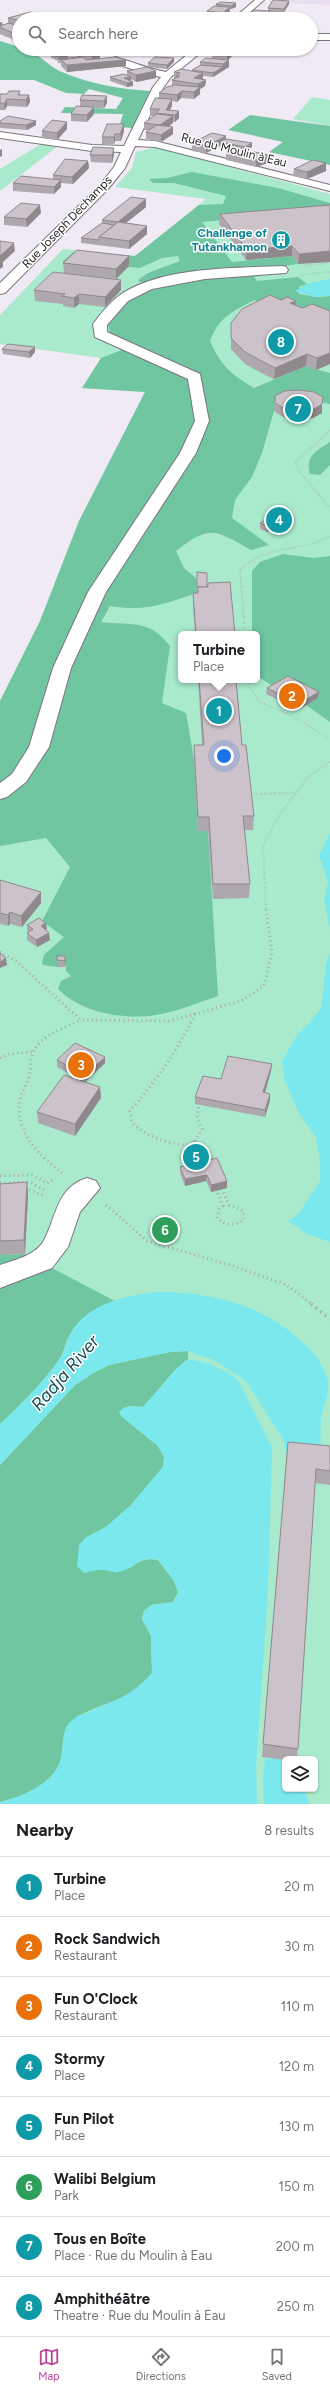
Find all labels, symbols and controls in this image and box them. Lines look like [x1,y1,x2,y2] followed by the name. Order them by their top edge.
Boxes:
[12,12,318,56] search box
[26,23,48,45] icon: search
[58,25,138,43] text: Search here
[180,130,288,170] street label: Rue du Moulin à Eau
[19,173,115,271] street label: Rue Joseph Dechamps
[192,226,267,254] place label: Challenge of Tutankhamon
[270,229,292,251] building icon: Challenge of Tutankhamon
[268,327,294,357] pin: 8
[285,394,311,424] pin: 7
[266,505,292,535] pin: 4
[178,631,260,683] popup
[193,641,245,659] text: Turbine
[193,659,224,674] text: Place
[279,681,305,711] pin: 2
[206,696,232,726] pin: 1
[214,746,234,766] your location
[68,1050,94,1080] pin: 3
[183,1142,209,1172] pin: 5
[152,1215,178,1245] pin: 6
[26,1330,104,1415] water label: Radja River
[282,1756,318,1792] map controls
[282,1756,318,1792] button: layers
[16,1820,74,1840] text: Nearby
[264,1823,314,1838] text: 8 results
[54,1870,106,1888] text: Turbine
[26,1879,32,1894] text: 1
[284,1879,314,1894] text: 20 m
[54,1888,85,1903] text: Place
[54,1930,160,1948] text: Rock Sandwich
[25,1939,33,1954] text: 2
[284,1939,314,1954] text: 30 m
[54,1948,117,1963] text: Restaurant
[54,1990,138,2008] text: Fun O'Clock
[25,1999,33,2014] text: 3
[281,1999,314,2014] text: 110 m
[54,2008,117,2023] text: Restaurant
[54,2050,105,2068] text: Stormy
[25,2059,33,2074] text: 4
[279,2059,314,2074] text: 120 m
[54,2068,85,2083] text: Place
[54,2110,114,2128] text: Fun Pilot
[25,2119,33,2134] text: 5
[279,2119,314,2134] text: 130 m
[54,2128,85,2143] text: Place
[54,2170,156,2188] text: Walibi Belgium
[25,2179,33,2194] text: 6
[279,2179,314,2194] text: 150 m
[54,2188,79,2203] text: Park
[54,2230,146,2248] text: Tous en Boîte
[25,2239,33,2254] text: 7
[276,2239,314,2254] text: 200 m
[54,2248,212,2263] text: Place · Rue du Moulin à Eau
[54,2290,150,2308] text: Amphithéâtre
[25,2299,33,2314] text: 8
[277,2299,314,2314] text: 250 m
[54,2308,226,2323] text: Theatre · Rue du Moulin à Eau
[38,2346,60,2383] tab: Map
[136,2346,186,2383] tab: Directions
[262,2346,292,2383] tab: Saved

